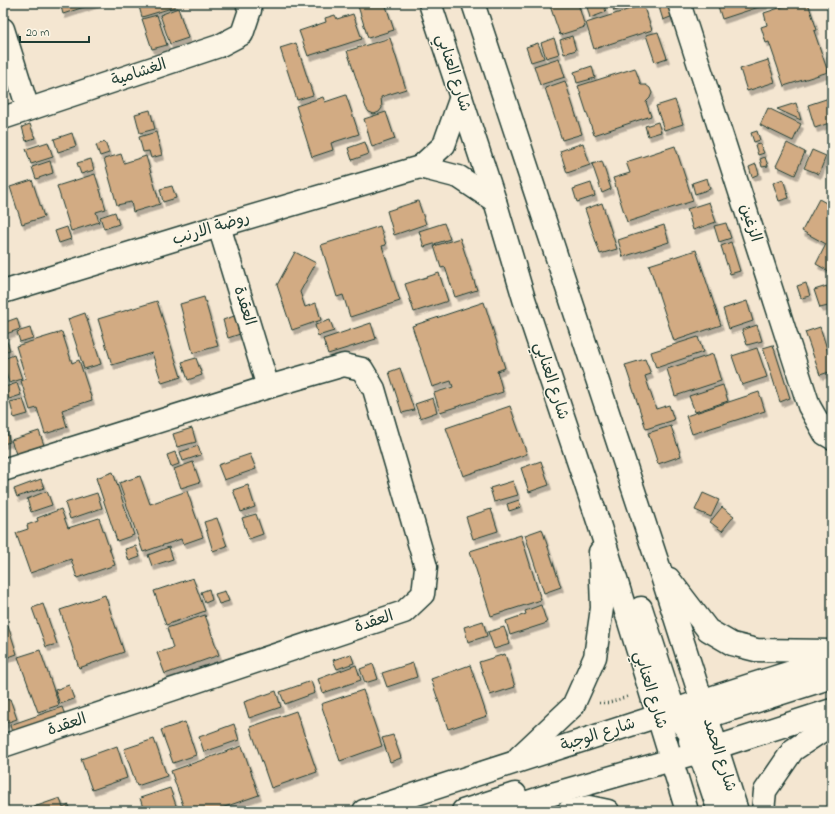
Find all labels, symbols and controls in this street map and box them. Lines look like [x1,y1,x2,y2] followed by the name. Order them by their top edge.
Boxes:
[20,18,89,44] scale bar
[26,24,49,42] text: 20 m
[428,31,477,115] street label: شارع العنابي
[108,53,170,93] street label: الغشامية
[733,201,767,245] street label: الزغين
[169,206,253,252] street label: روضة الارنب
[227,283,261,329] street label: العقدة
[526,339,575,423] street label: شارع العنابي
[351,604,397,640] street label: العقدة
[626,648,673,732] street label: شارع العنابي
[44,707,90,743] street label: العقدة
[557,712,639,758] street label: شارع الوجبة
[696,715,742,795] street label: شارع الحمد

